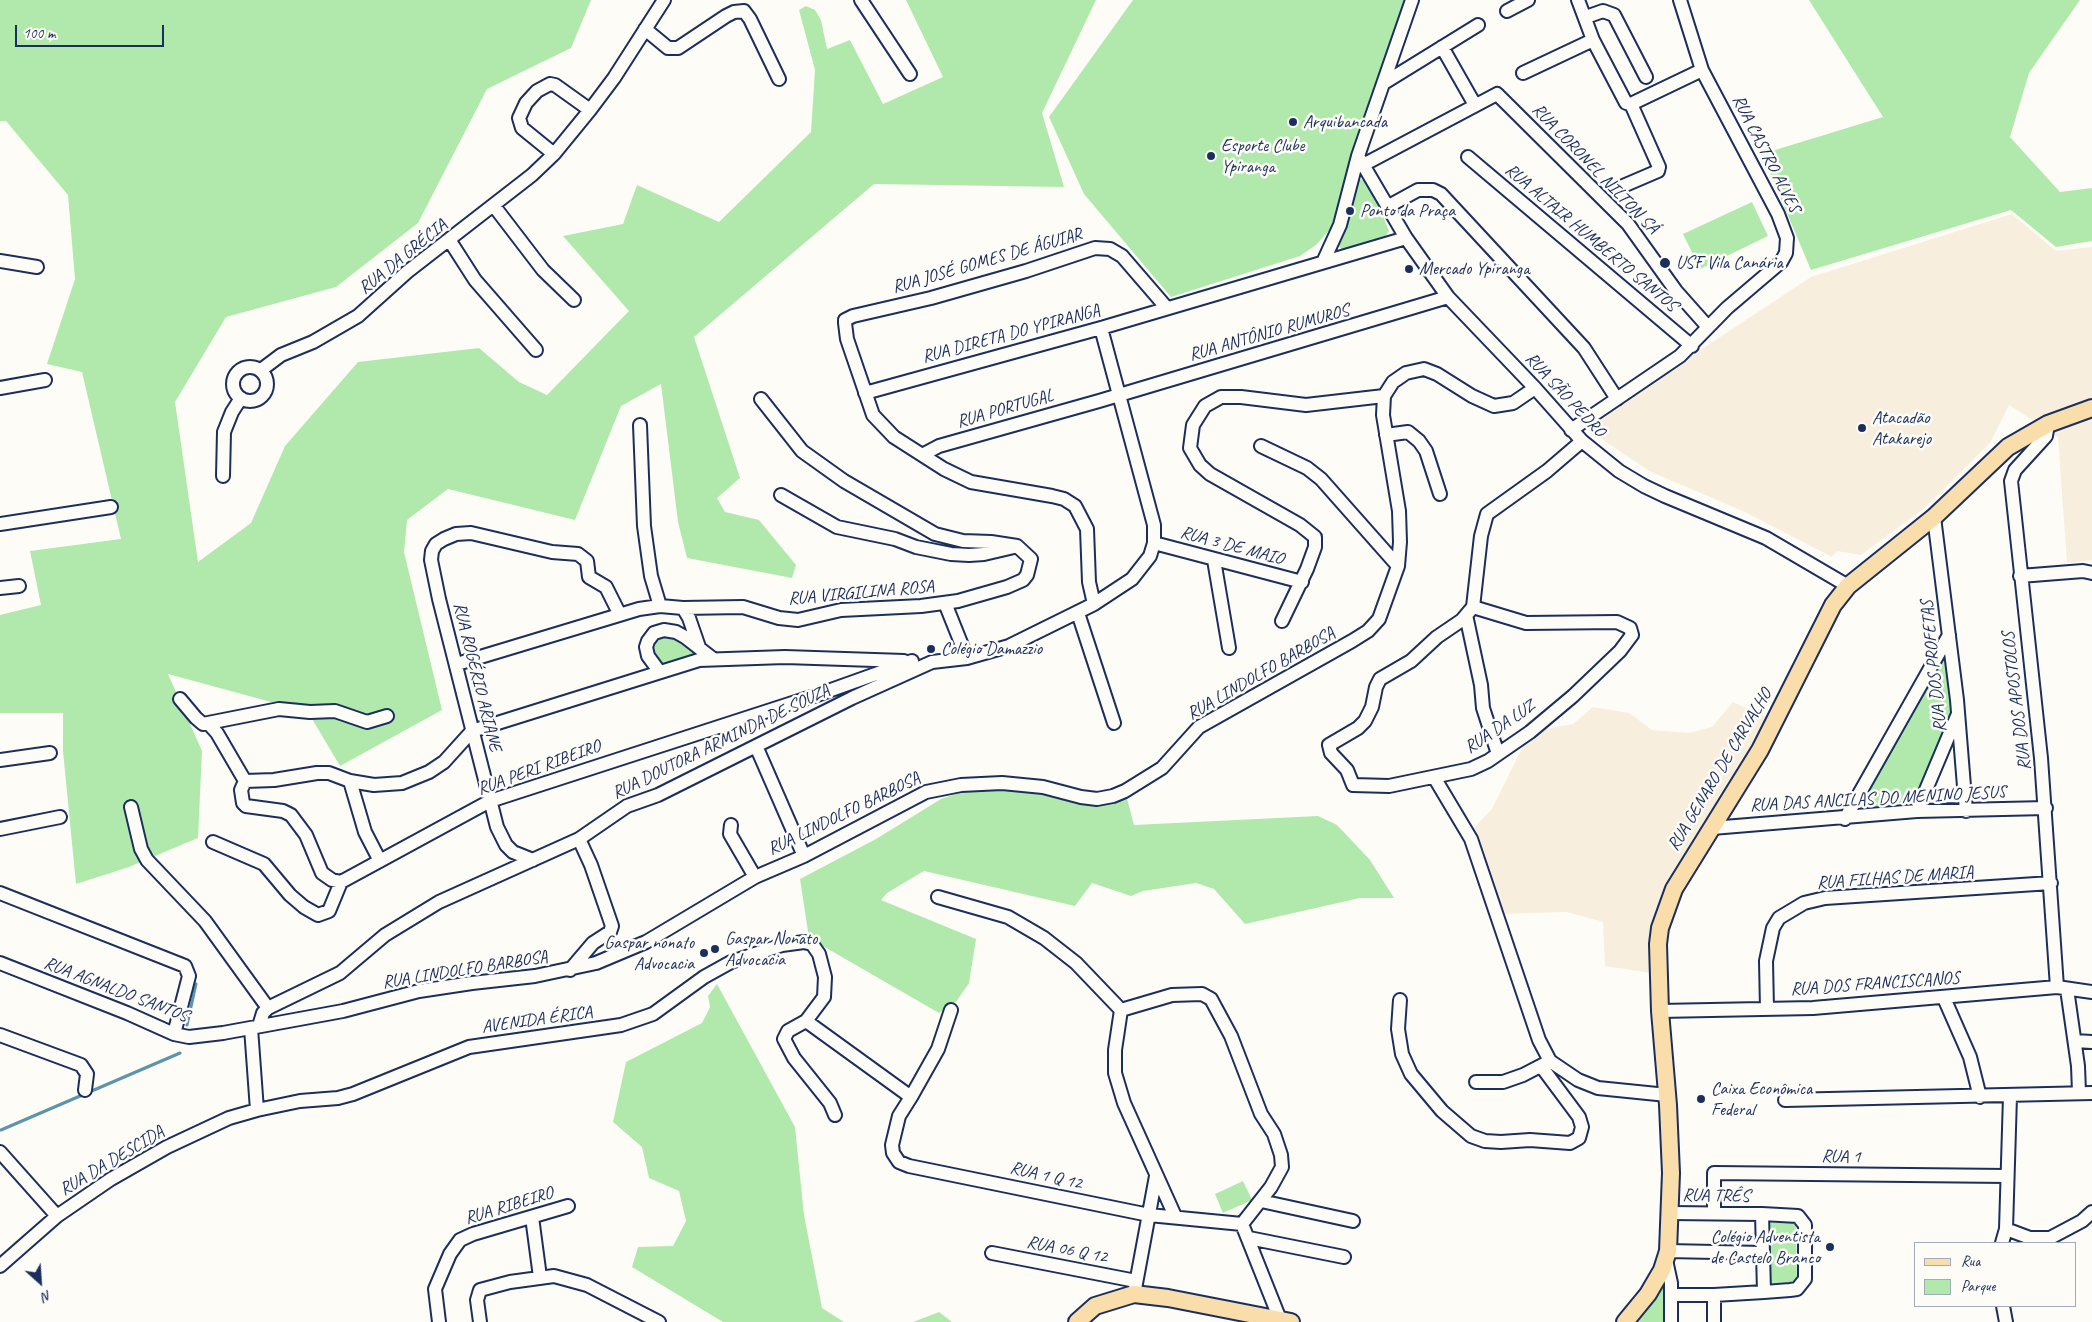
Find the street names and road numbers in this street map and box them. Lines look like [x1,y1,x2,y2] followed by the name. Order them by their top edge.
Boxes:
[1727,92,1805,216] street label: RUA CASTRO ALVES
[1527,99,1663,239] street label: RUA CORONEL NILTON SÁ
[1500,159,1682,317] street label: RUA ALTAIR HUMBERTO SANTOS
[355,215,451,299] street label: RUA DA GRÉCIA
[890,224,1084,298] street label: RUA JOSÉ GOMES DE ÁGUIAR
[920,300,1102,368] street label: RUA DIRETA DO YPIRANGA
[1186,300,1352,366] street label: RUA ANTÔNIO RUMUROS
[1520,348,1610,442] street label: RUA SÃO PEDRO
[954,385,1056,433] street label: RUA PORTUGAL
[1178,522,1286,570] street label: RUA 3 DE MAIO
[787,576,935,610] street label: RUA VIRGILINA ROSA
[1916,599,1952,733] street label: RUA DOS PROFETAS
[448,600,506,754] street label: RUA ROGÉRIO ARIANE
[1183,623,1339,725] street label: RUA LINDOLFO BARBOSA
[1998,630,2036,772] street label: RUA DOS APOSTOLOS
[609,680,833,804] street label: RUA DOUTORA ARMINDA DE SOUZA
[1663,685,1777,855] street label: RUA GENARO DE CARVALHO
[1461,696,1539,758] street label: RUA DA LUZ
[474,736,604,800] street label: RUA PERI RIBEIRO
[764,768,924,860] street label: RUA LINDOLFO BARBOSA
[1750,782,2006,816] street label: RUA DAS ANCILAS DO MENINO JESUS
[1816,862,1974,894] street label: RUA FILHAS DE MARIA
[381,946,549,994] street label: RUA LINDOLFO BARBOSA
[41,953,191,1027] street label: RUA AGNALDO SANTOS
[1790,967,1960,1001] street label: RUA DOS FRANCISCANOS
[480,1002,594,1038] street label: AVENIDA ÉRICA
[56,1121,168,1201] street label: RUA DA DESCIDA
[1821,1146,1861,1168] street label: RUA 1
[1008,1157,1084,1195] street label: RUA 1 Q 12
[462,1182,556,1230] street label: RUA RIBEIRO
[1682,1185,1750,1207] street label: RUA TRÊS
[1025,1232,1109,1268] street label: RUA 06 Q 12

